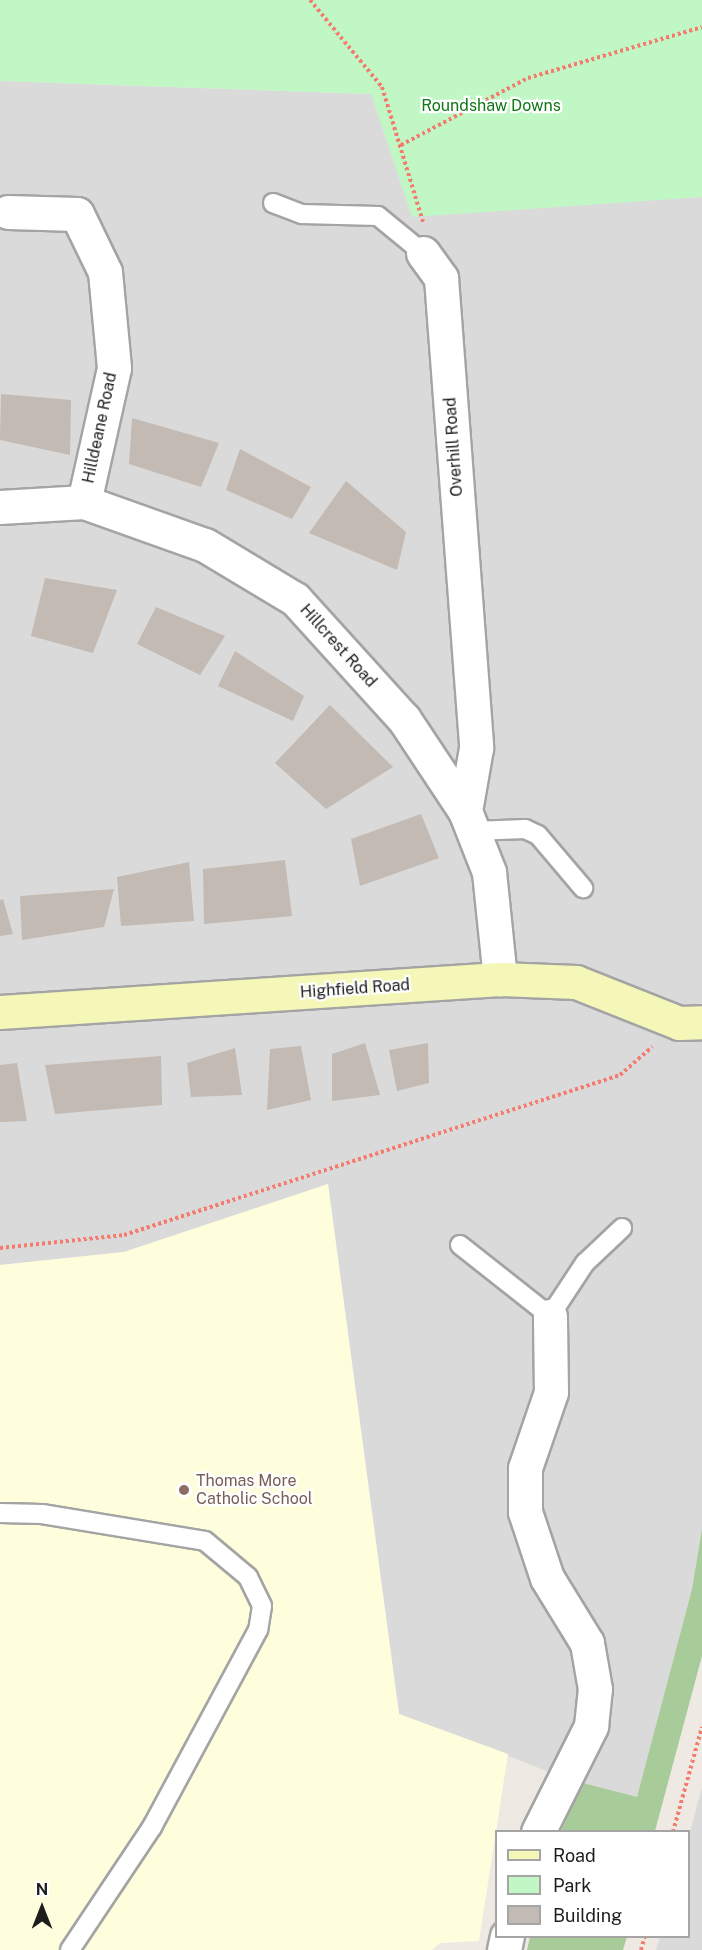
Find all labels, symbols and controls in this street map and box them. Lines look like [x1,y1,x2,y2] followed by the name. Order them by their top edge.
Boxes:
[421,96,561,116] park label: Roundshaw Downs
[79,371,121,485] street label: Hilldeane Road
[441,397,467,497] street label: Overhill Road
[296,601,380,691] street label: Hillcrest Road
[299,976,411,1002] street label: Highfield Road
[196,1471,313,1509] place label: Thomas More Catholic School
[177,1483,191,1497] marker: Thomas More Catholic School
[495,1830,690,1938] legend
[553,1845,596,1866] text: Road
[553,1875,591,1896] text: Park
[12,1878,72,1938] north arrow
[36,1880,48,1899] text: N
[553,1905,622,1926] text: Building

